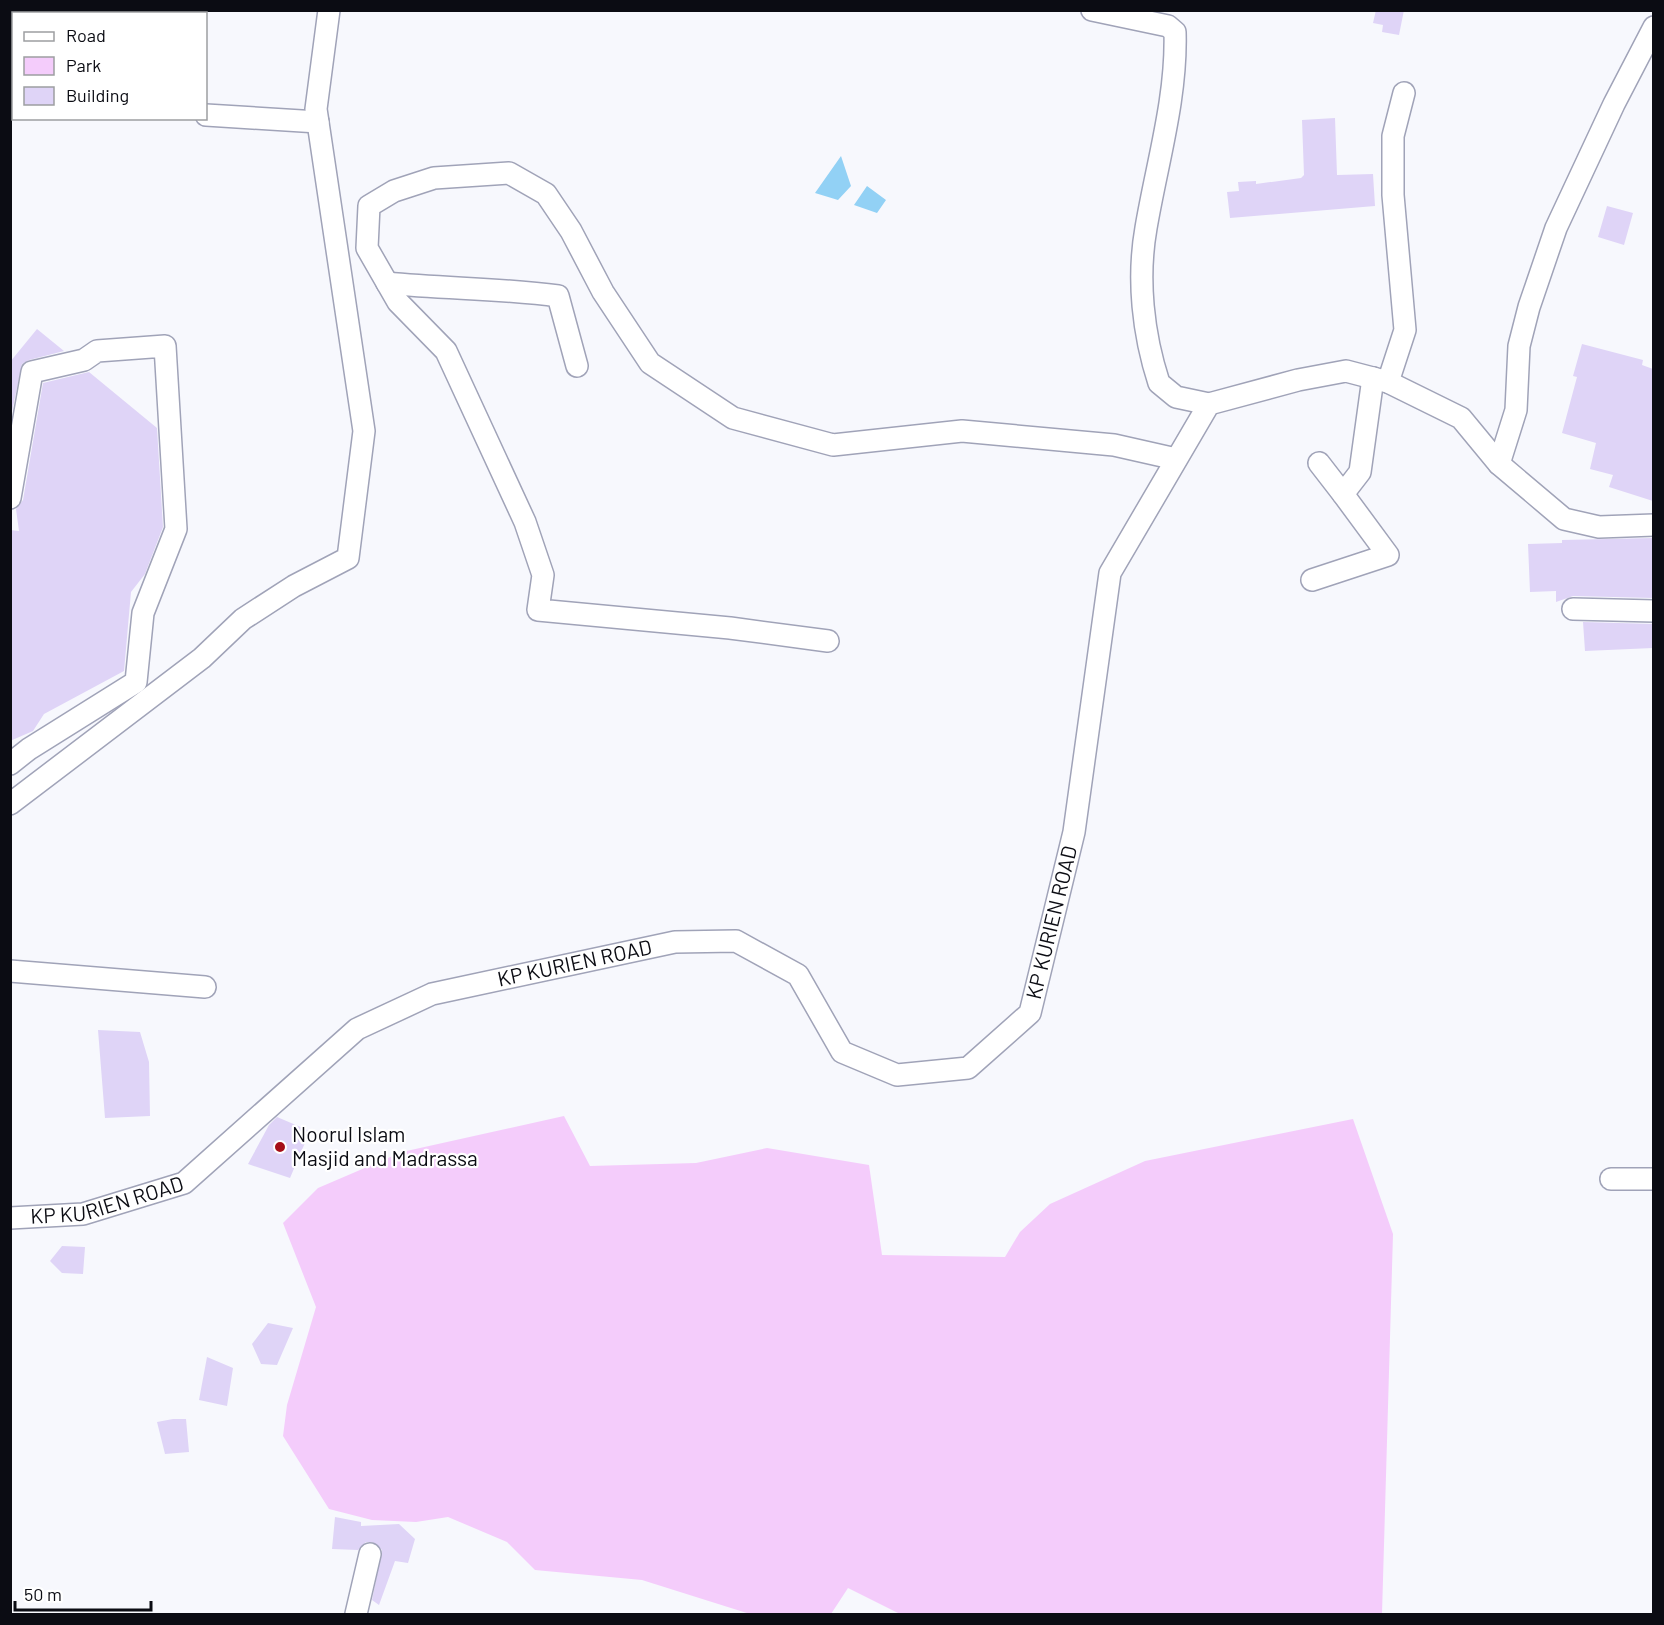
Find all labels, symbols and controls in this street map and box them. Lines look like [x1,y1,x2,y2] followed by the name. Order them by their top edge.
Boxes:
[12,12,207,120] legend
[66,24,106,46] text: Road
[66,54,101,76] text: Park
[66,84,129,106] text: Building
[1020,843,1081,1001] street label: KP KURIEN ROAD
[495,933,654,991] street label: KP KURIEN ROAD
[292,1121,478,1170] place label: Noorul Islam Masjid and Madrassa
[273,1140,287,1154] marker: Noorul Islam Masjid and Madrassa
[30,1170,186,1228] street label: KP KURIEN ROAD
[15,1574,152,1612] scale bar
[24,1583,62,1605] text: 50 m

